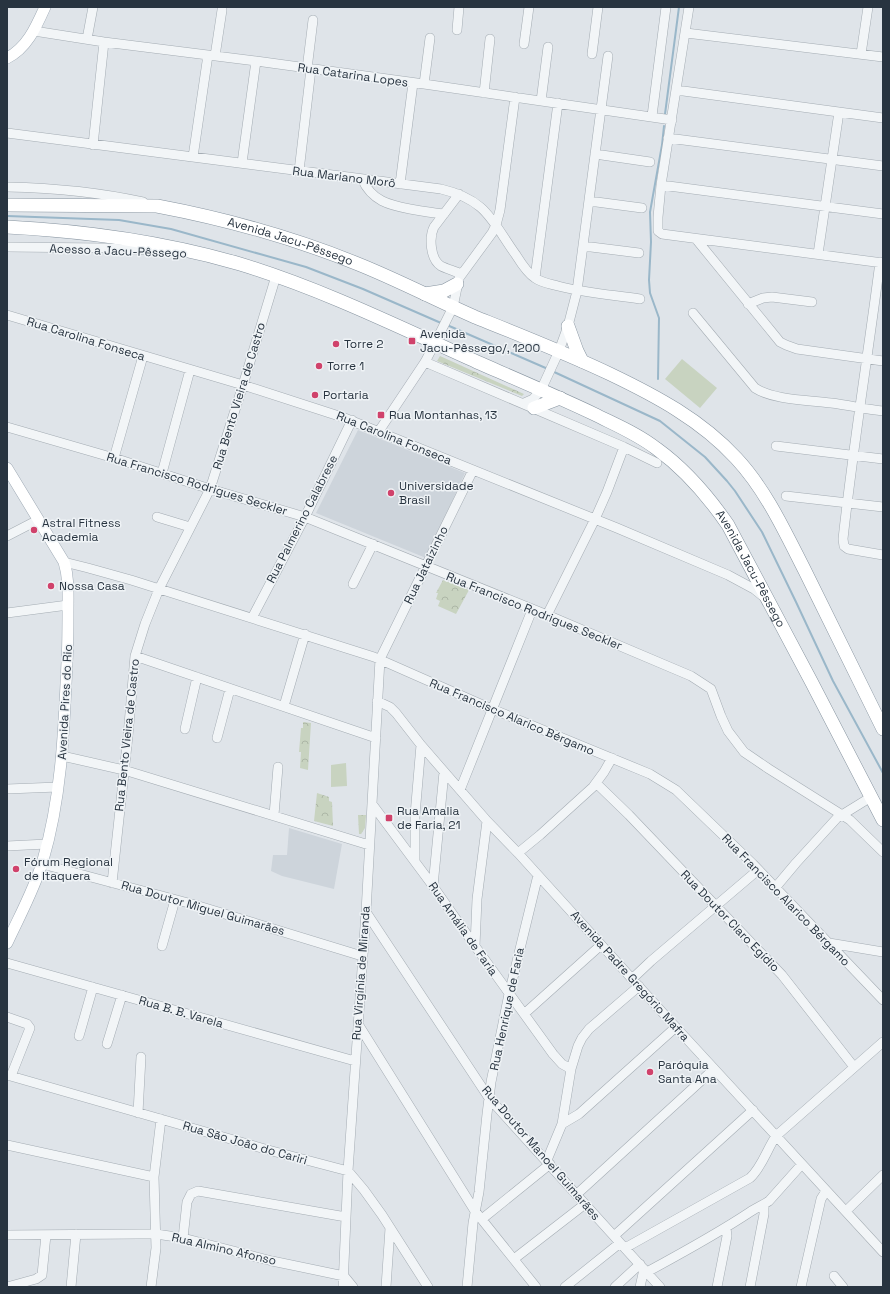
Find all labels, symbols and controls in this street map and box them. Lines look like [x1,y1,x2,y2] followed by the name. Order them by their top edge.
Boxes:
[297,59,409,91] street label: Rua Catarina Lopes
[291,163,397,191] street label: Rua Mariano Morô
[226,214,356,269] street label: Avenida Jacu-Pêssego
[49,241,187,261] street label: Acesso a Jacu-Pêssego
[25,313,147,365] street label: Rua Carolina Fonseca
[209,320,269,472] street label: Rua Bento Vieira de Castro
[420,326,540,356] place label: Avenida Jacu-Pêssego/, 1200
[344,336,384,352] place label: Torre 2
[407,336,417,346] marker: Avenida Jacu-Pêssego/, 1200
[331,339,341,349] marker: Torre 2
[327,358,364,374] place label: Torre 1
[314,361,324,371] marker: Torre 1
[323,387,369,403] place label: Portaria
[310,390,320,400] marker: Portaria
[389,407,497,423] place label: Rua Montanhas, 13
[334,408,454,469] street label: Rua Carolina Fonseca
[376,410,386,420] marker: Rua Montanhas, 13
[105,449,290,519] street label: Rua Francisco Rodrigues Seckler
[263,452,341,586] street label: Rua Palmerino Calabrese
[399,478,474,508] place label: Universidade Brasil
[386,488,396,498] marker: Universidade Brasil
[712,507,789,630] street label: Avenida Jacu-Pêssego
[42,515,121,545] place label: Astral Fitness Academia
[400,523,452,607] street label: Rua Jataizinho
[29,525,39,535] marker: Astral Fitness Academia
[444,568,625,654] street label: Rua Francisco Rodrigues Seckler
[59,578,125,594] place label: Nossa Casa
[46,581,56,591] marker: Nossa Casa
[54,644,76,760] street label: Avenida Pires do Rio
[111,658,143,812] street label: Rua Bento Vieira de Castro
[427,675,597,759] street label: Rua Francisco Alarico Bérgamo
[397,803,461,833] place label: Rua Amalia de Faria, 21
[384,813,394,823] marker: Rua Amalia de Faria, 21
[718,830,854,970] street label: Rua Francisco Alarico Bérgamo
[24,854,113,884] place label: Fórum Regional de Itaquera
[11,864,21,874] marker: Fórum Regional de Itaquera
[677,867,783,975] street label: Rua Doutor Claro Egídio
[119,877,287,939] street label: Rua Doutor Miguel Guimarães
[425,879,501,979] street label: Rua Amália de Faria
[348,905,374,1041] street label: Rua Virgínia de Miranda
[567,907,693,1045] street label: Avenida Padre Gregório Mafra
[486,946,528,1072] street label: Rua Henrique de Faria
[137,992,225,1032] street label: Rua B. B. Varela
[658,1057,717,1087] place label: Paróquia Santa Ana
[645,1067,655,1077] marker: Paróquia Santa Ana
[478,1082,604,1224] street label: Rua Doutor Manoel Guimarães
[181,1118,309,1168] street label: Rua São João do Cariri
[170,1229,278,1269] street label: Rua Almino Afonso

